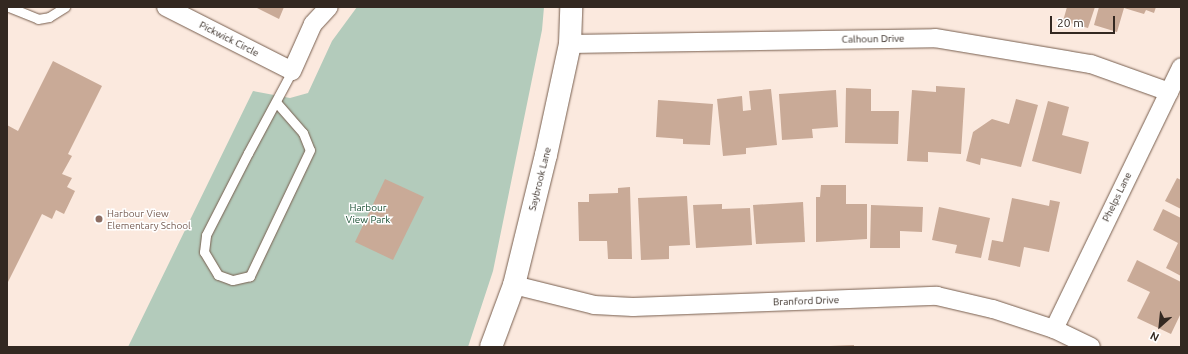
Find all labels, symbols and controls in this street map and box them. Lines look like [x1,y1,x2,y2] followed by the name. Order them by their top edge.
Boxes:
[1052,8,1117,34] scale bar
[1057,16,1084,29] text: 20 m
[197,19,261,59] street label: Pickwick Circle
[841,32,905,46] street label: Calhoun Drive
[526,146,554,212] street label: Saybrook Lane
[1100,170,1134,224] street label: Phelps Lane
[346,201,390,224] park label: Harbour View Park
[107,207,191,230] place label: Harbour View Elementary School
[94,214,104,224] marker: Harbour View Elementary School
[773,294,839,308] street label: Branford Drive
[1140,306,1180,346] north arrow
[1148,329,1161,344] text: N

